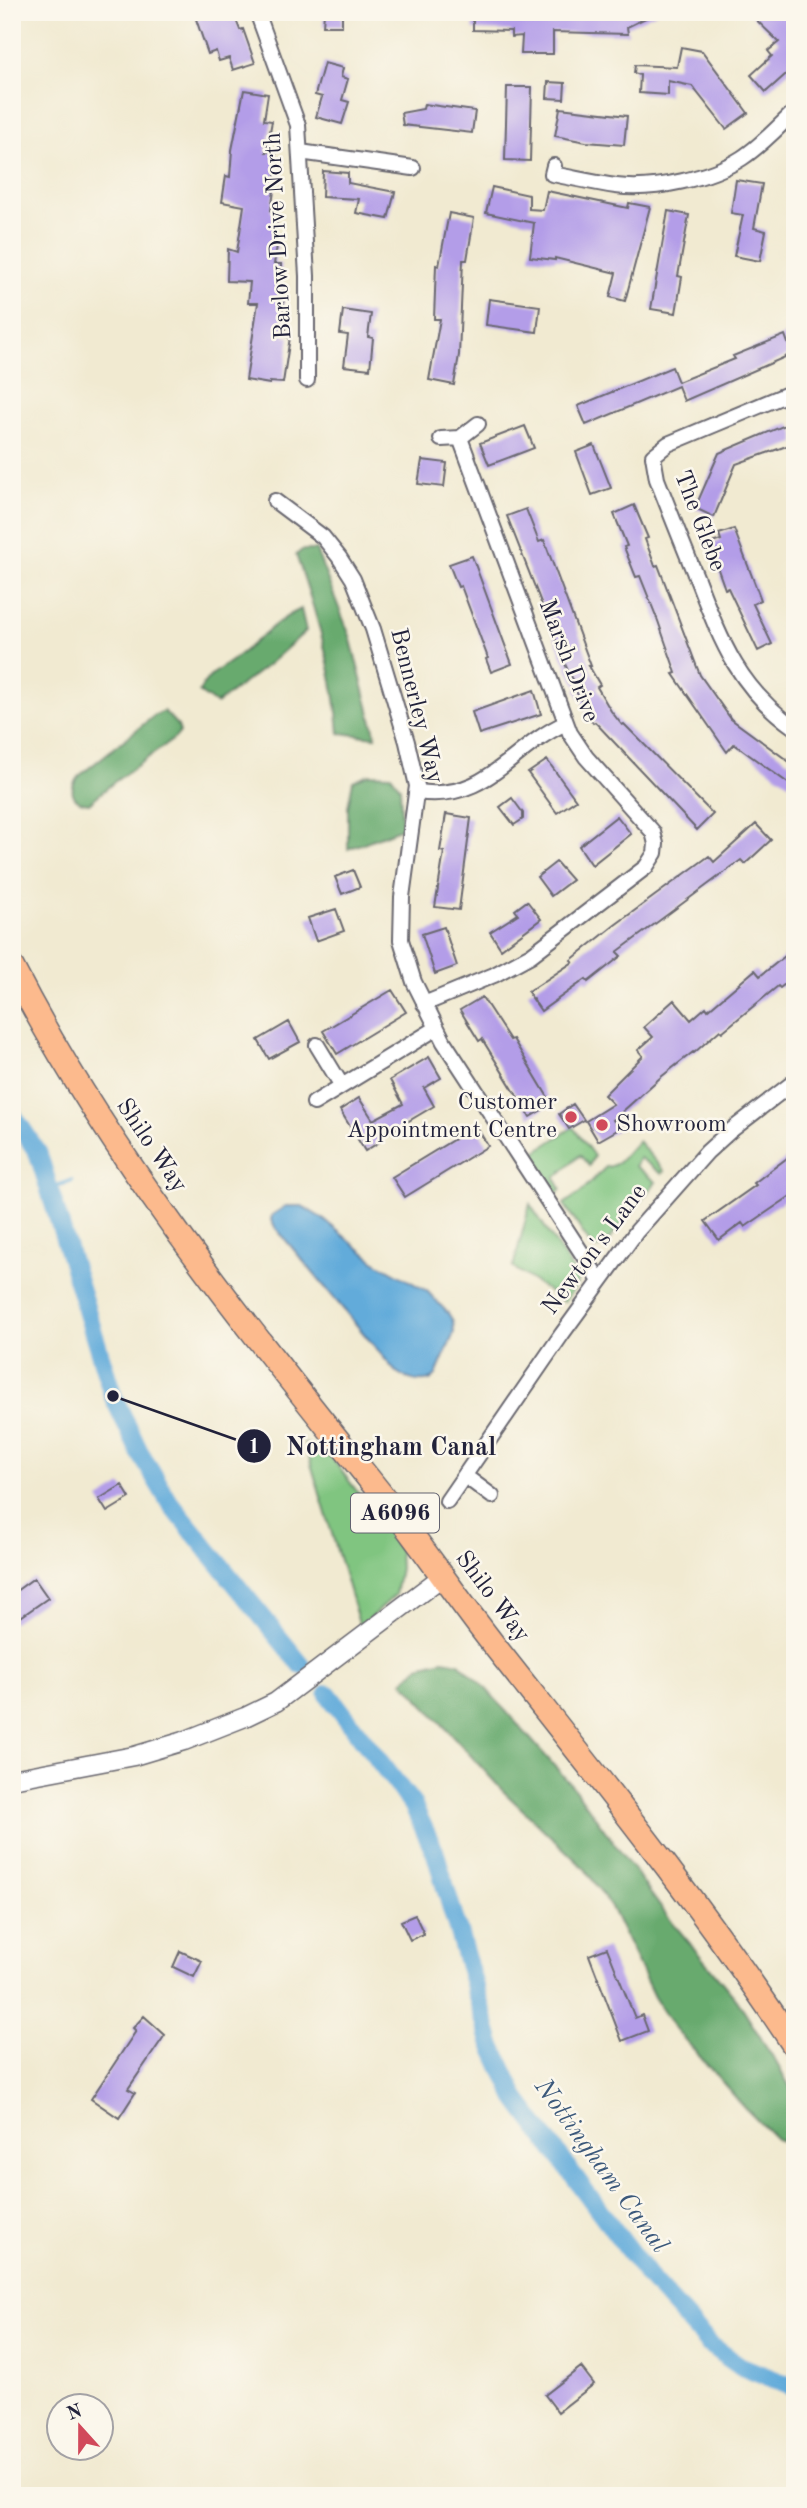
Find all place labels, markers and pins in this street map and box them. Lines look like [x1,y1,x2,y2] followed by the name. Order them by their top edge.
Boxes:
[347,1091,557,1143] place label: Customer Appointment Centre
[563,1109,579,1125] marker: Customer Appointment Centre
[616,1113,727,1137] place label: Showroom
[594,1117,610,1133] marker: Showroom
[237,1423,510,1470] callout: Nottingham Canal

